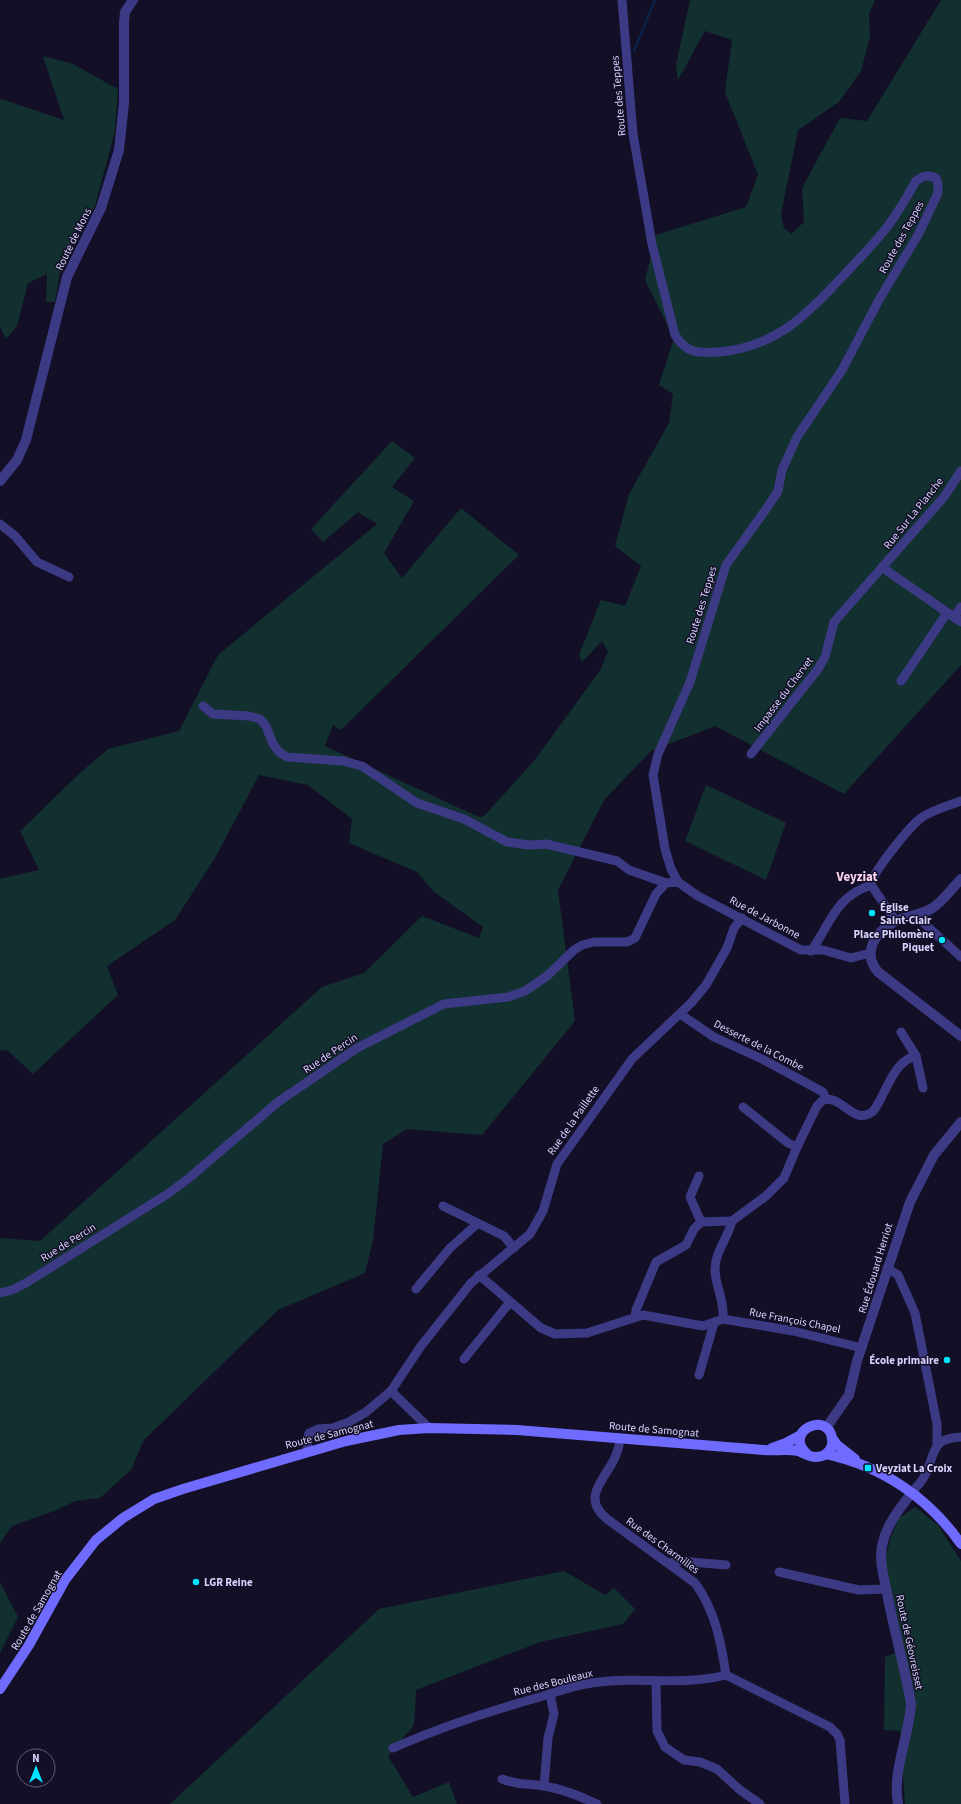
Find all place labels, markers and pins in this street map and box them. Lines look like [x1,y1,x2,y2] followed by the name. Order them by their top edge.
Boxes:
[880,900,932,928] place label: Église Saint-Clair
[867,908,877,918] marker: Église Saint-Clair
[854,927,935,955] place label: Place Philomène Piquet
[937,935,947,945] marker: Place Philomène Piquet
[869,1353,939,1368] place label: École primaire
[942,1355,952,1365] marker: École primaire
[875,1461,953,1476] place label: Veyziat La Croix
[863,1463,873,1473] marker: Veyziat La Croix
[204,1575,253,1590] place label: LGR Reine
[191,1577,201,1587] marker: LGR Reine

